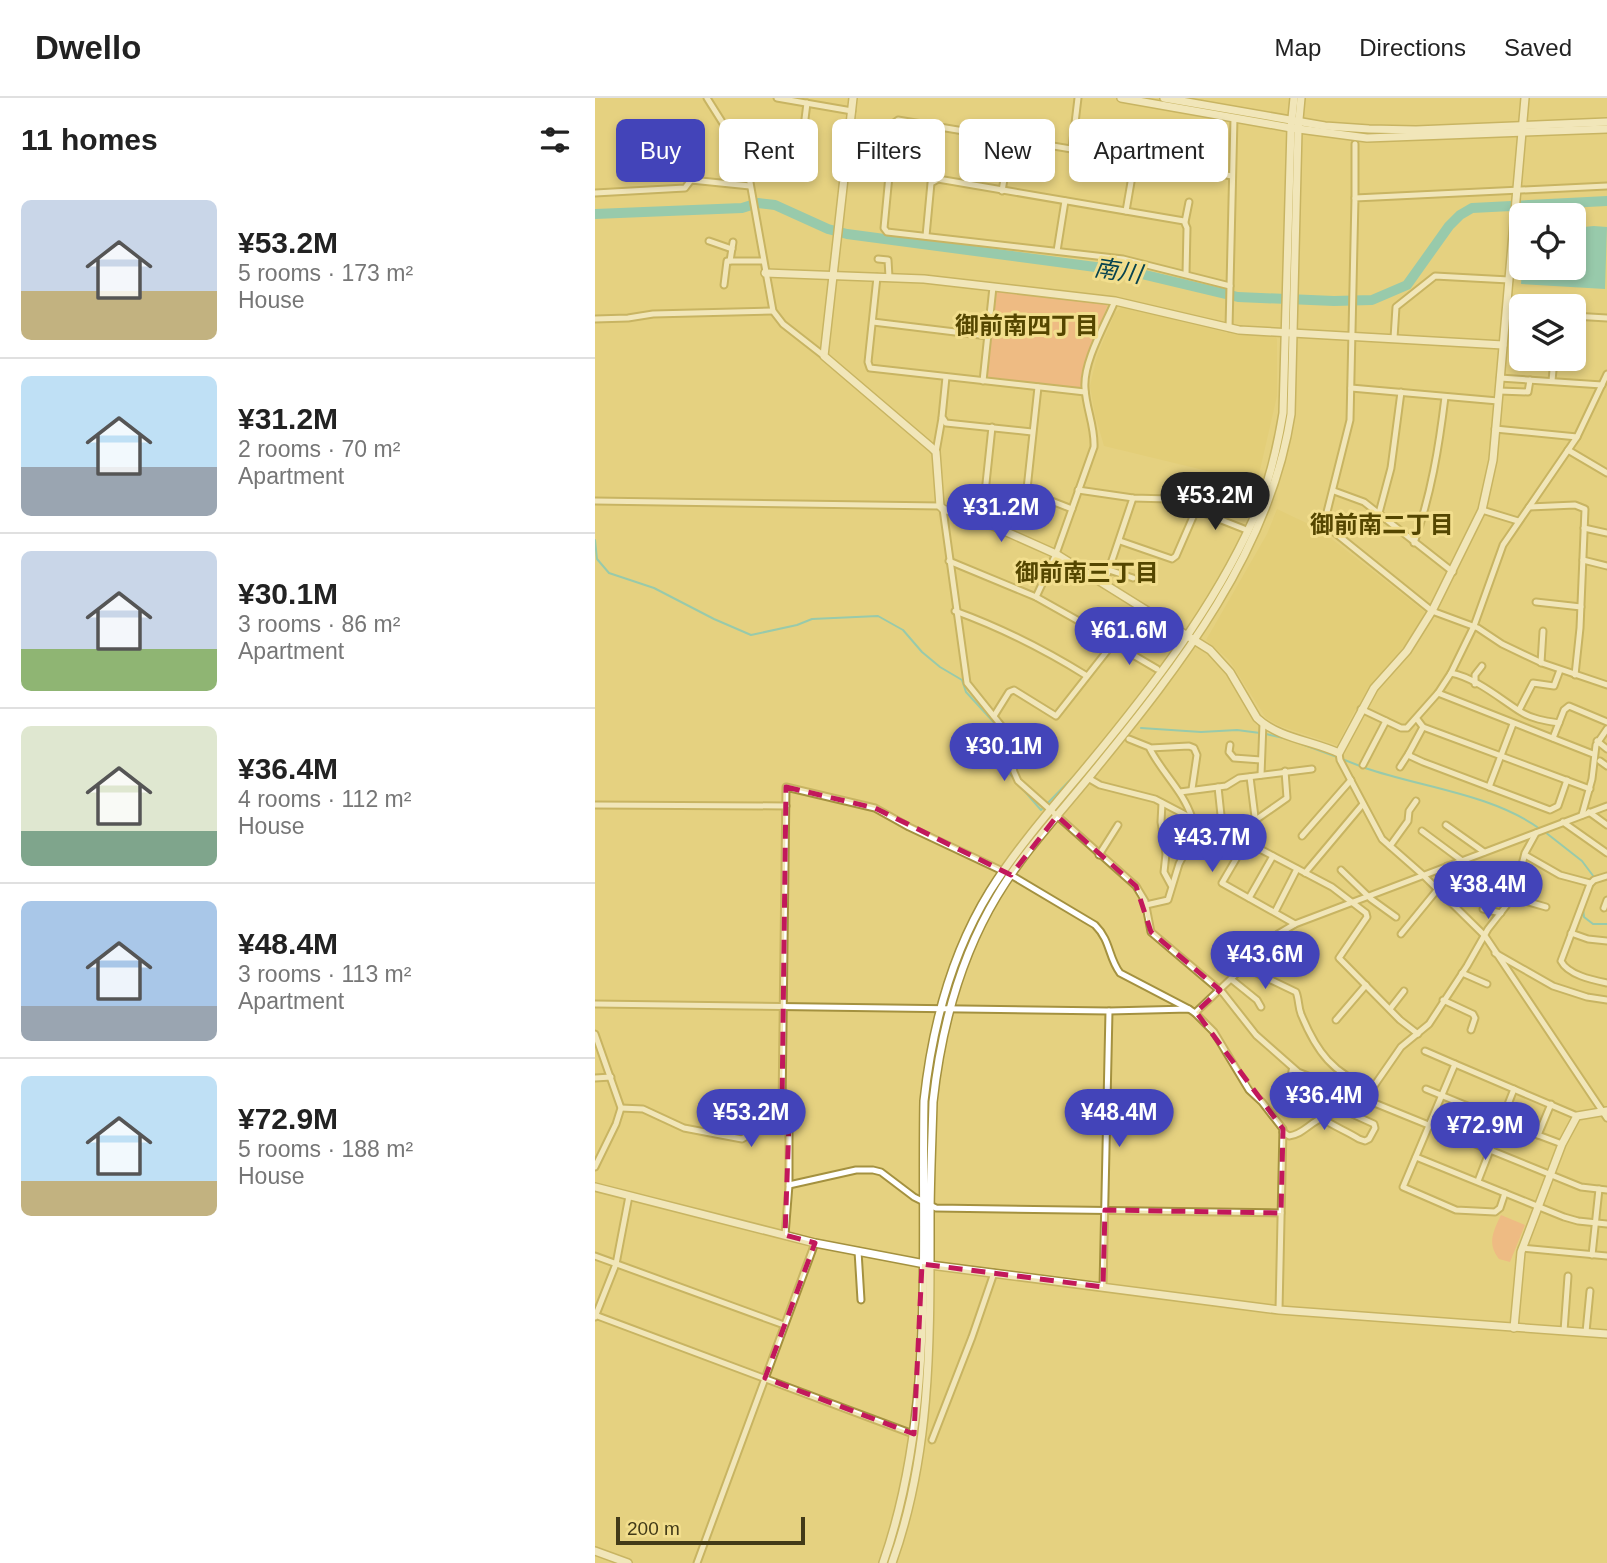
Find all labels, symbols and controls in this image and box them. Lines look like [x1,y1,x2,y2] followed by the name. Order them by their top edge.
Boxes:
[35,29,141,66] text: Dwello
[1275,34,1321,61] text: Map
[1359,34,1466,61] text: Directions
[1504,34,1572,61] text: Saved
[616,119,705,182] chip: Buy
[719,119,818,182] chip: Rent
[832,119,945,182] chip: Filters
[959,119,1055,182] chip: New
[1069,119,1228,182] chip: Apartment
[536,121,574,159] icon: filters
[21,123,158,156] text: 11 homes
[1509,203,1586,371] map controls
[1509,203,1586,280] button: locate
[238,226,338,259] text: ¥53.2M
[77,228,161,312] icon: home
[1092,253,1147,288] water label: 南川
[238,260,413,286] text: 5 rooms · 173 m²
[238,287,304,313] text: House
[1509,294,1586,371] button: layers
[955,312,1099,339] district label: 御前南四丁目
[238,402,338,435] text: ¥31.2M
[77,404,161,488] icon: home
[238,436,400,462] text: 2 rooms · 70 m²
[238,463,344,489] text: Apartment
[1158,472,1272,532] pin: ¥53.2M
[1177,482,1253,508] text: ¥53.2M
[944,484,1058,544] pin: ¥31.2M
[963,494,1039,520] text: ¥31.2M
[1310,511,1454,538] district label: 御前南二丁目
[1015,559,1159,586] district label: 御前南三丁目
[238,577,338,610] text: ¥30.1M
[77,579,161,663] icon: home
[1072,608,1186,667] pin: ¥61.6M
[238,611,400,637] text: 3 rooms · 86 m²
[1091,617,1167,643] text: ¥61.6M
[238,638,344,664] text: Apartment
[947,724,1061,783] pin: ¥30.1M
[966,733,1042,759] text: ¥30.1M
[238,752,338,785] text: ¥36.4M
[77,754,161,838] icon: home
[238,786,411,812] text: 4 rooms · 112 m²
[238,813,304,839] text: House
[1155,814,1269,874] pin: ¥43.7M
[1174,824,1250,850] text: ¥43.7M
[1431,862,1545,921] pin: ¥38.4M
[1450,871,1526,897] text: ¥38.4M
[238,927,338,960] text: ¥48.4M
[77,929,161,1013] icon: home
[1208,932,1322,991] pin: ¥43.6M
[1227,941,1303,967] text: ¥43.6M
[238,961,411,987] text: 3 rooms · 113 m²
[238,988,344,1014] text: Apartment
[1267,1072,1381,1132] pin: ¥36.4M
[1286,1082,1362,1108] text: ¥36.4M
[694,1090,808,1149] pin: ¥53.2M
[1062,1090,1176,1149] pin: ¥48.4M
[713,1099,789,1125] text: ¥53.2M
[1081,1099,1157,1125] text: ¥48.4M
[238,1102,338,1135] text: ¥72.9M
[1428,1102,1542,1162] pin: ¥72.9M
[77,1104,161,1188] icon: home
[1447,1112,1523,1138] text: ¥72.9M
[238,1136,413,1162] text: 5 rooms · 188 m²
[238,1163,304,1189] text: House
[616,1514,805,1546] scale bar
[627,1518,680,1539] text: 200 m

